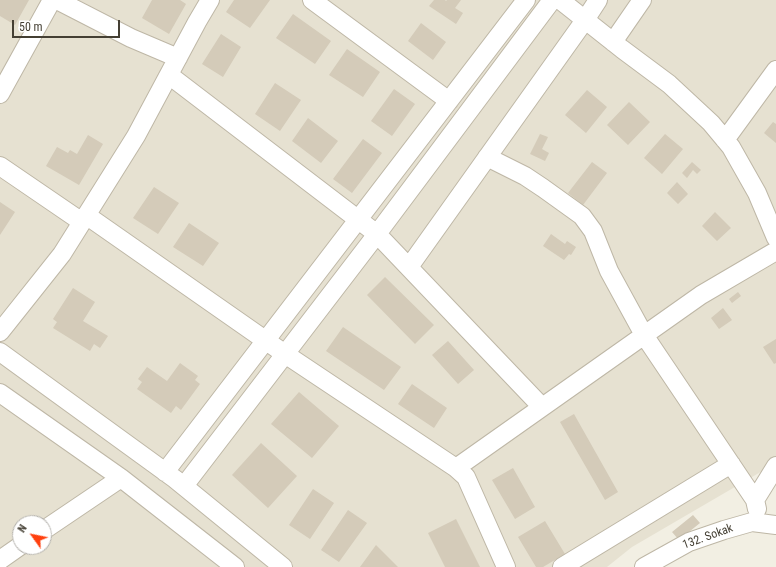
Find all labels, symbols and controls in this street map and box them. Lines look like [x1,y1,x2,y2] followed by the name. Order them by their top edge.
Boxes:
[14,12,122,38] scale bar
[19,20,43,34] text: 50 m
[12,515,52,555] north arrow
[681,521,735,553] street label: 132. Sokak
[15,522,30,535] text: N

